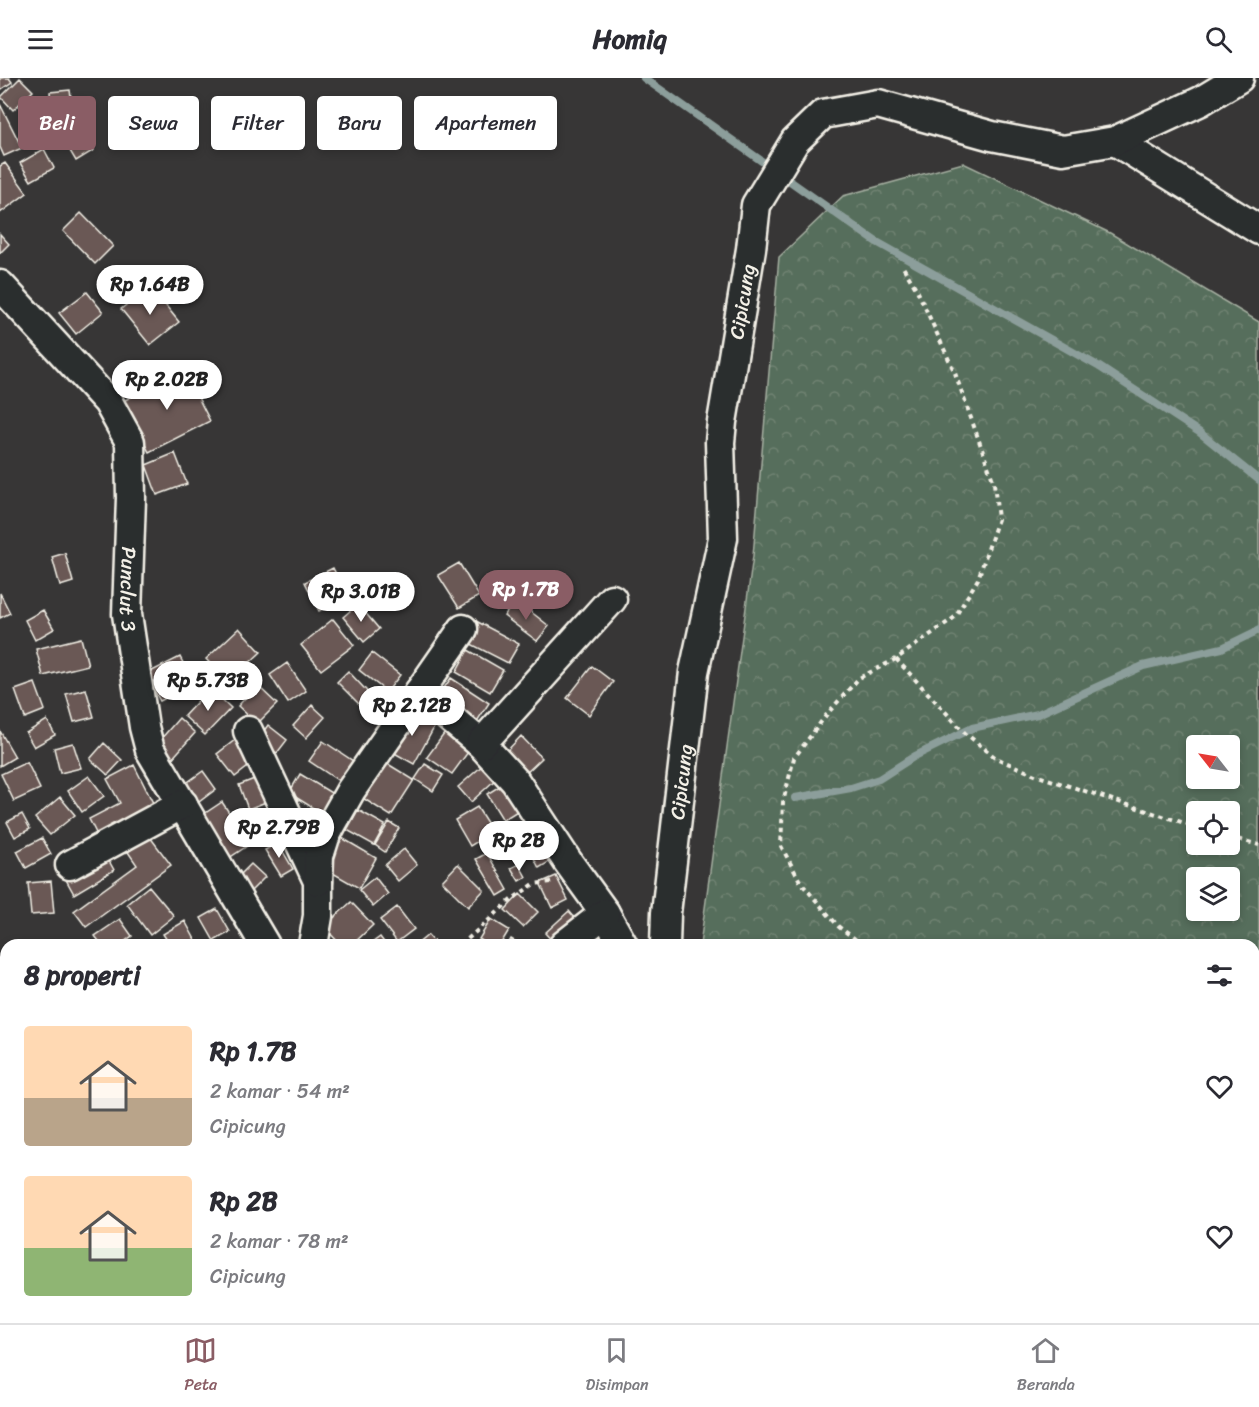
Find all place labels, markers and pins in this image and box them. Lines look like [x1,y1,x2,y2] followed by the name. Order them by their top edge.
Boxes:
[88,265,212,316] pin: Rp 1.64B
[105,360,229,411] pin: Rp 2.02B
[471,570,581,621] pin: Rp 1.7B
[299,572,423,623] pin: Rp 3.01B
[146,661,270,712] pin: Rp 5.73B
[350,686,474,737] pin: Rp 2.12B
[217,808,341,859] pin: Rp 2.79B
[477,821,561,872] pin: Rp 2B

